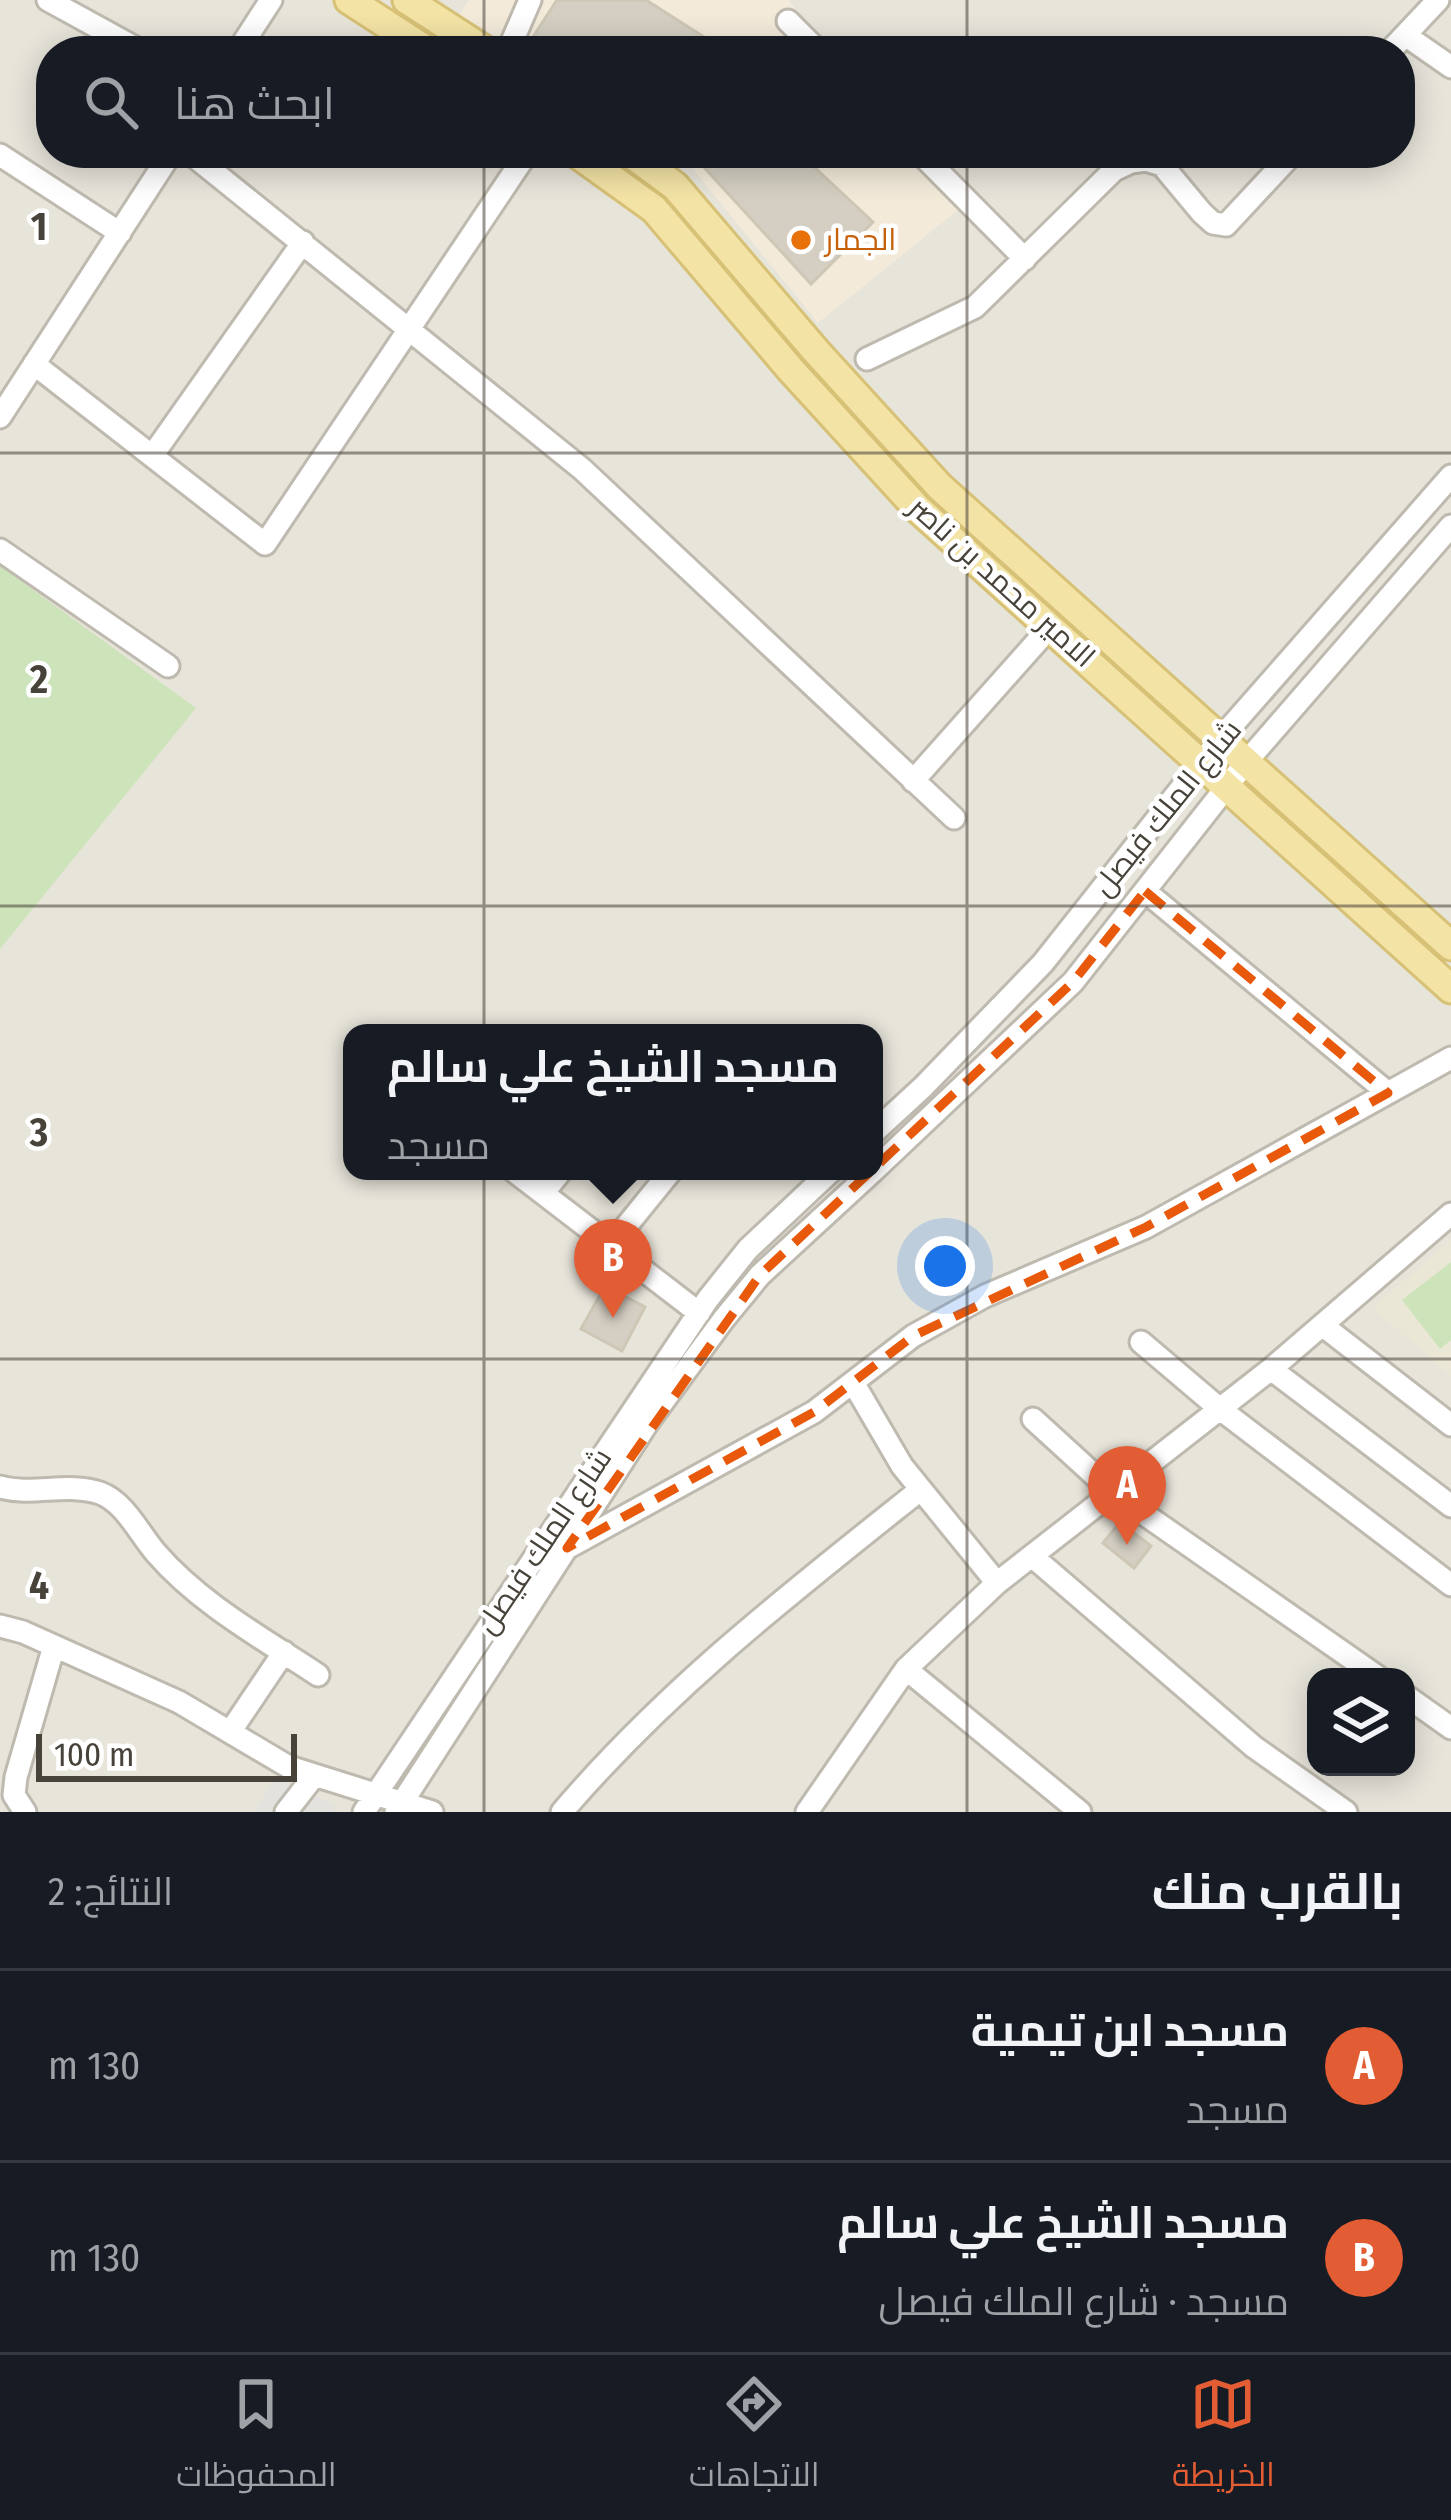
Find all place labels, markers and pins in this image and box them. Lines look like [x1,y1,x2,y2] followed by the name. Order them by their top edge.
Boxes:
[823,222,896,258] place label: الجمار
[788,227,814,253] marker: الجمار
[574,1219,652,1318] pin: B
[1088,1446,1166,1545] pin: A

